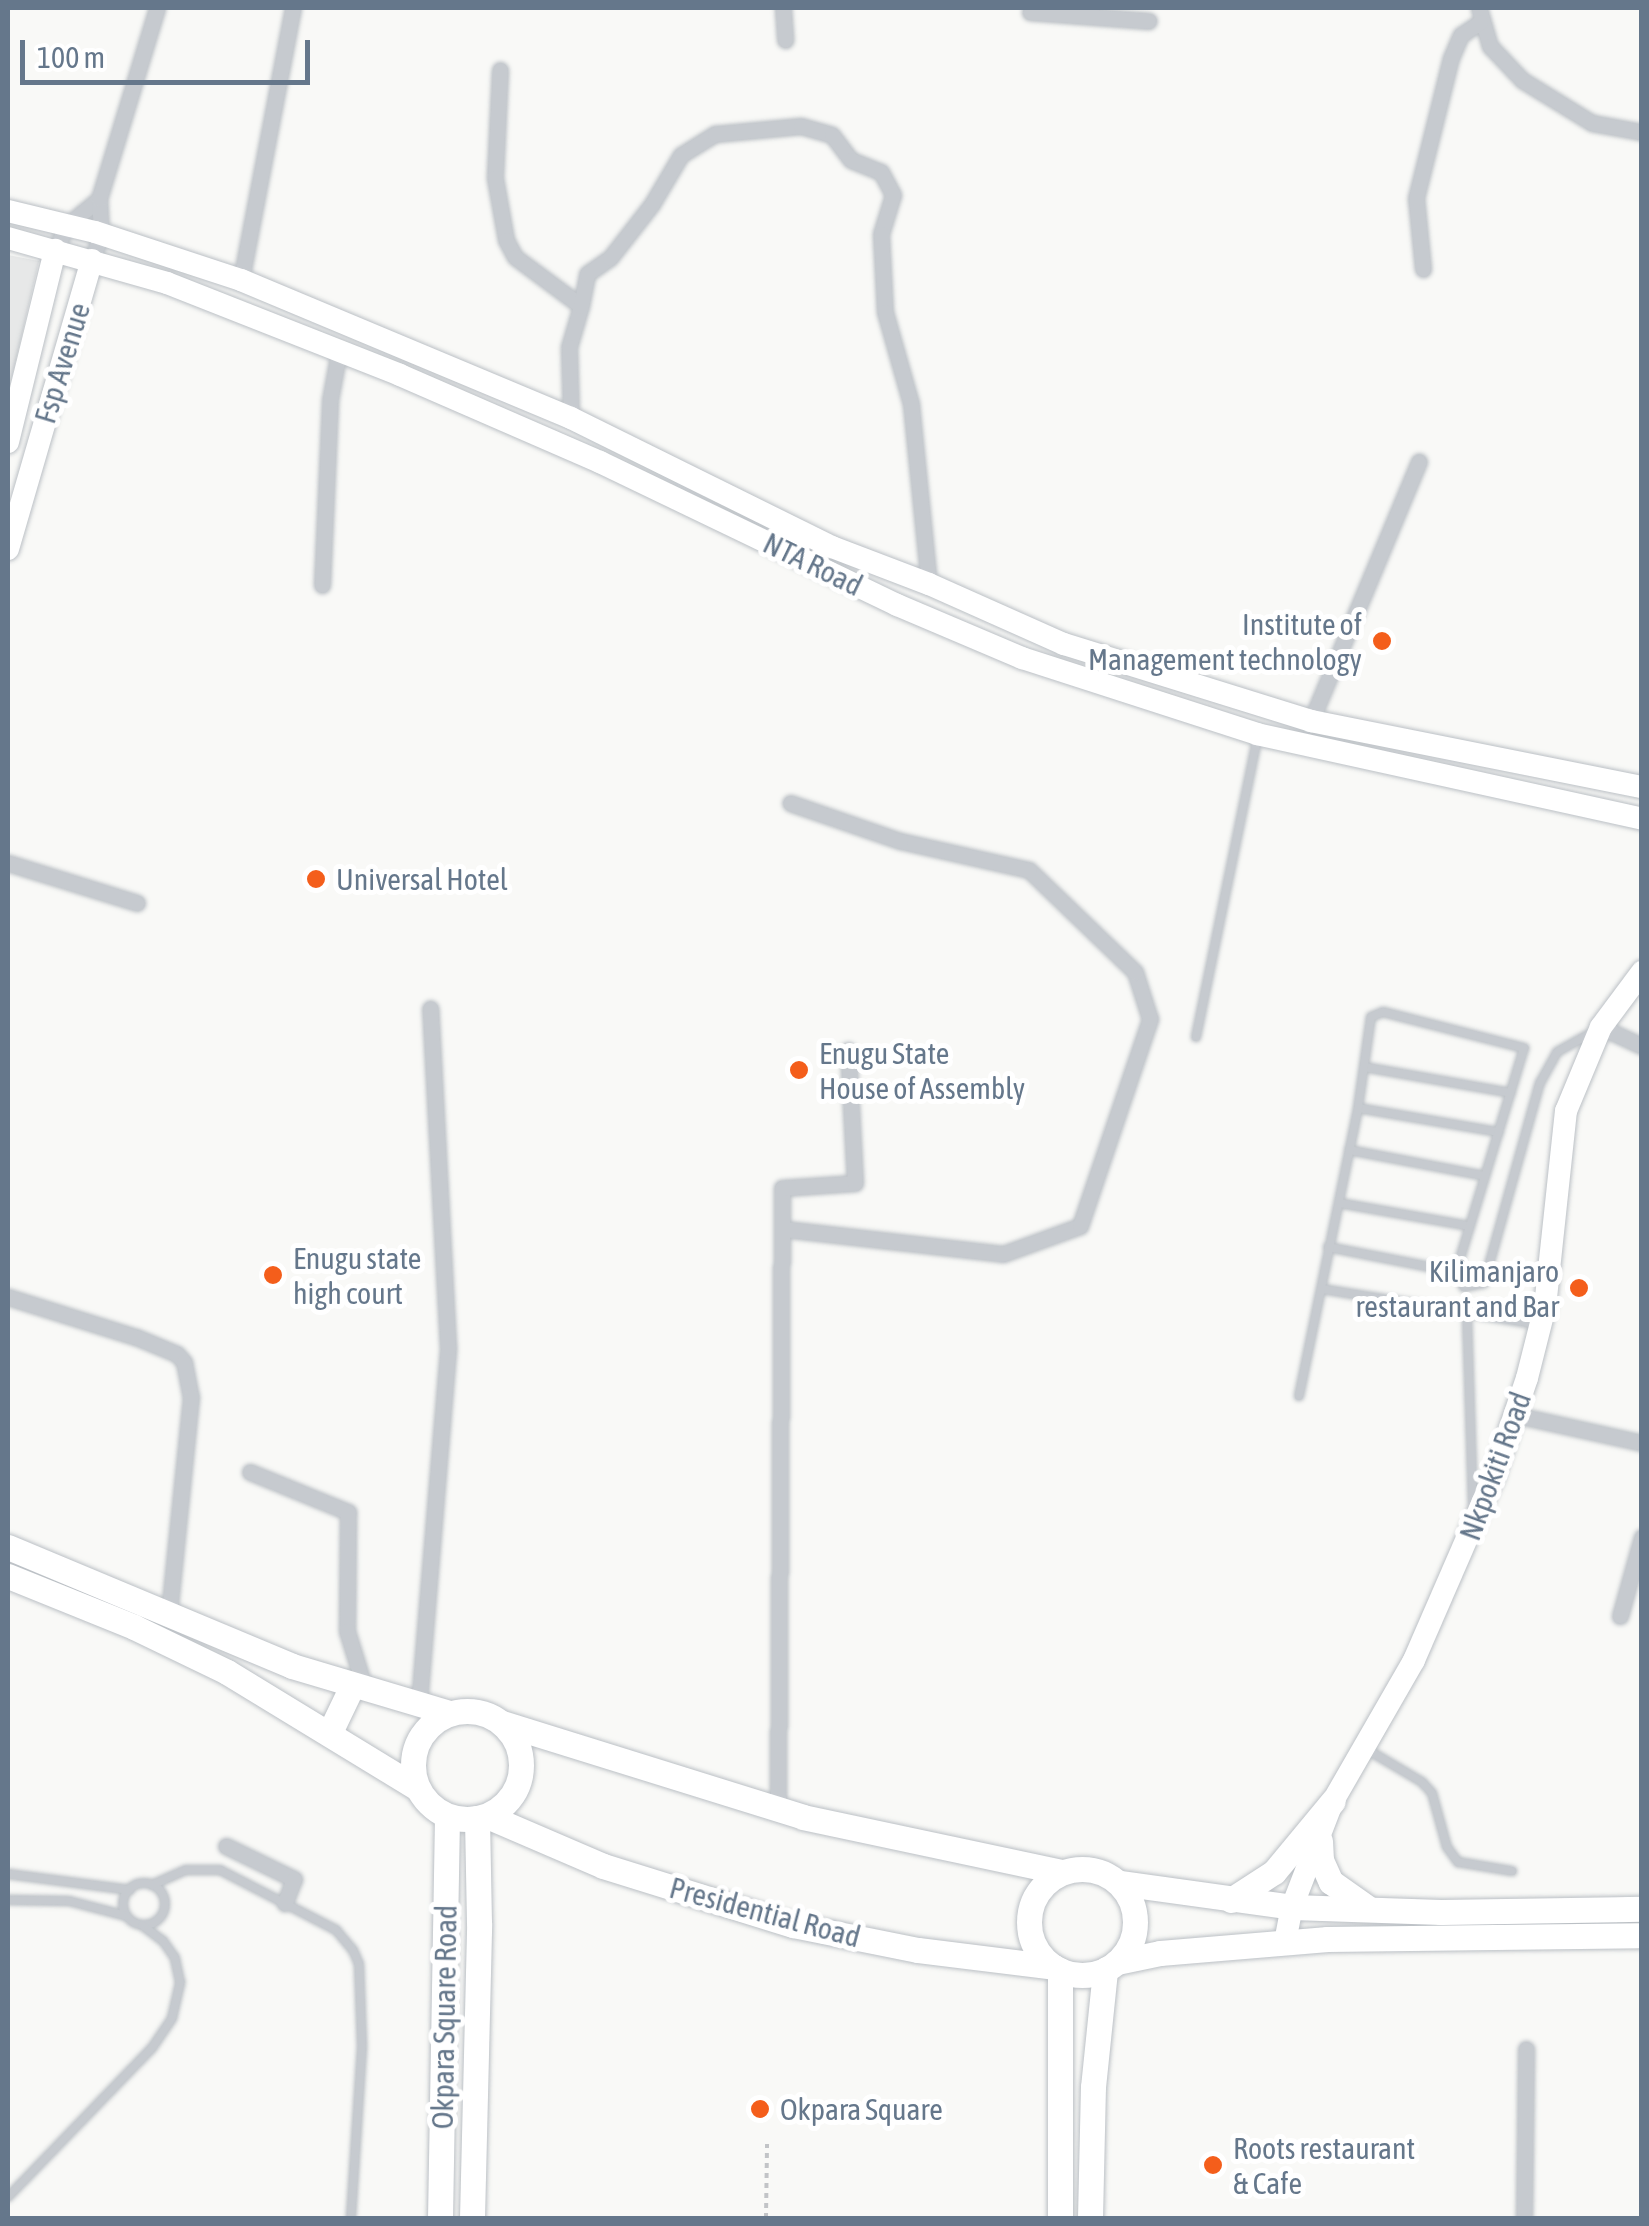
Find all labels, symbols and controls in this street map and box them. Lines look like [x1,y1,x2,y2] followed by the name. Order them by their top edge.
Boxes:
[25,20,315,82] scale bar
[37,40,105,74] text: 100 m
[27,298,97,428] street label: Fsp Avenue
[758,525,868,603] street label: NTA Road
[1088,606,1362,676] place label: Institute of Management technology
[1371,630,1393,652] marker: Institute of Management technology
[336,861,508,897] place label: Universal Hotel
[305,868,327,890] marker: Universal Hotel
[819,1035,1025,1106] place label: Enugu State House of Assembly
[788,1059,810,1081] marker: Enugu State House of Assembly
[293,1240,421,1310] place label: Enugu state high court
[1356,1253,1559,1324] place label: Kilimanjaro restaurant and Bar
[262,1264,284,1286] marker: Enugu state high court
[1568,1277,1590,1299] marker: Kilimanjaro restaurant and Bar
[1452,1387,1538,1545] street label: Nkpokiti Road
[666,1869,864,1955] street label: Presidential Road
[424,1905,464,2129] street label: Okpara Square Road
[780,2091,943,2127] place label: Okpara Square
[749,2098,771,2120] marker: Okpara Square
[1233,2130,1415,2200] place label: Roots restaurant & Cafe
[1202,2154,1224,2176] marker: Roots restaurant & Cafe

